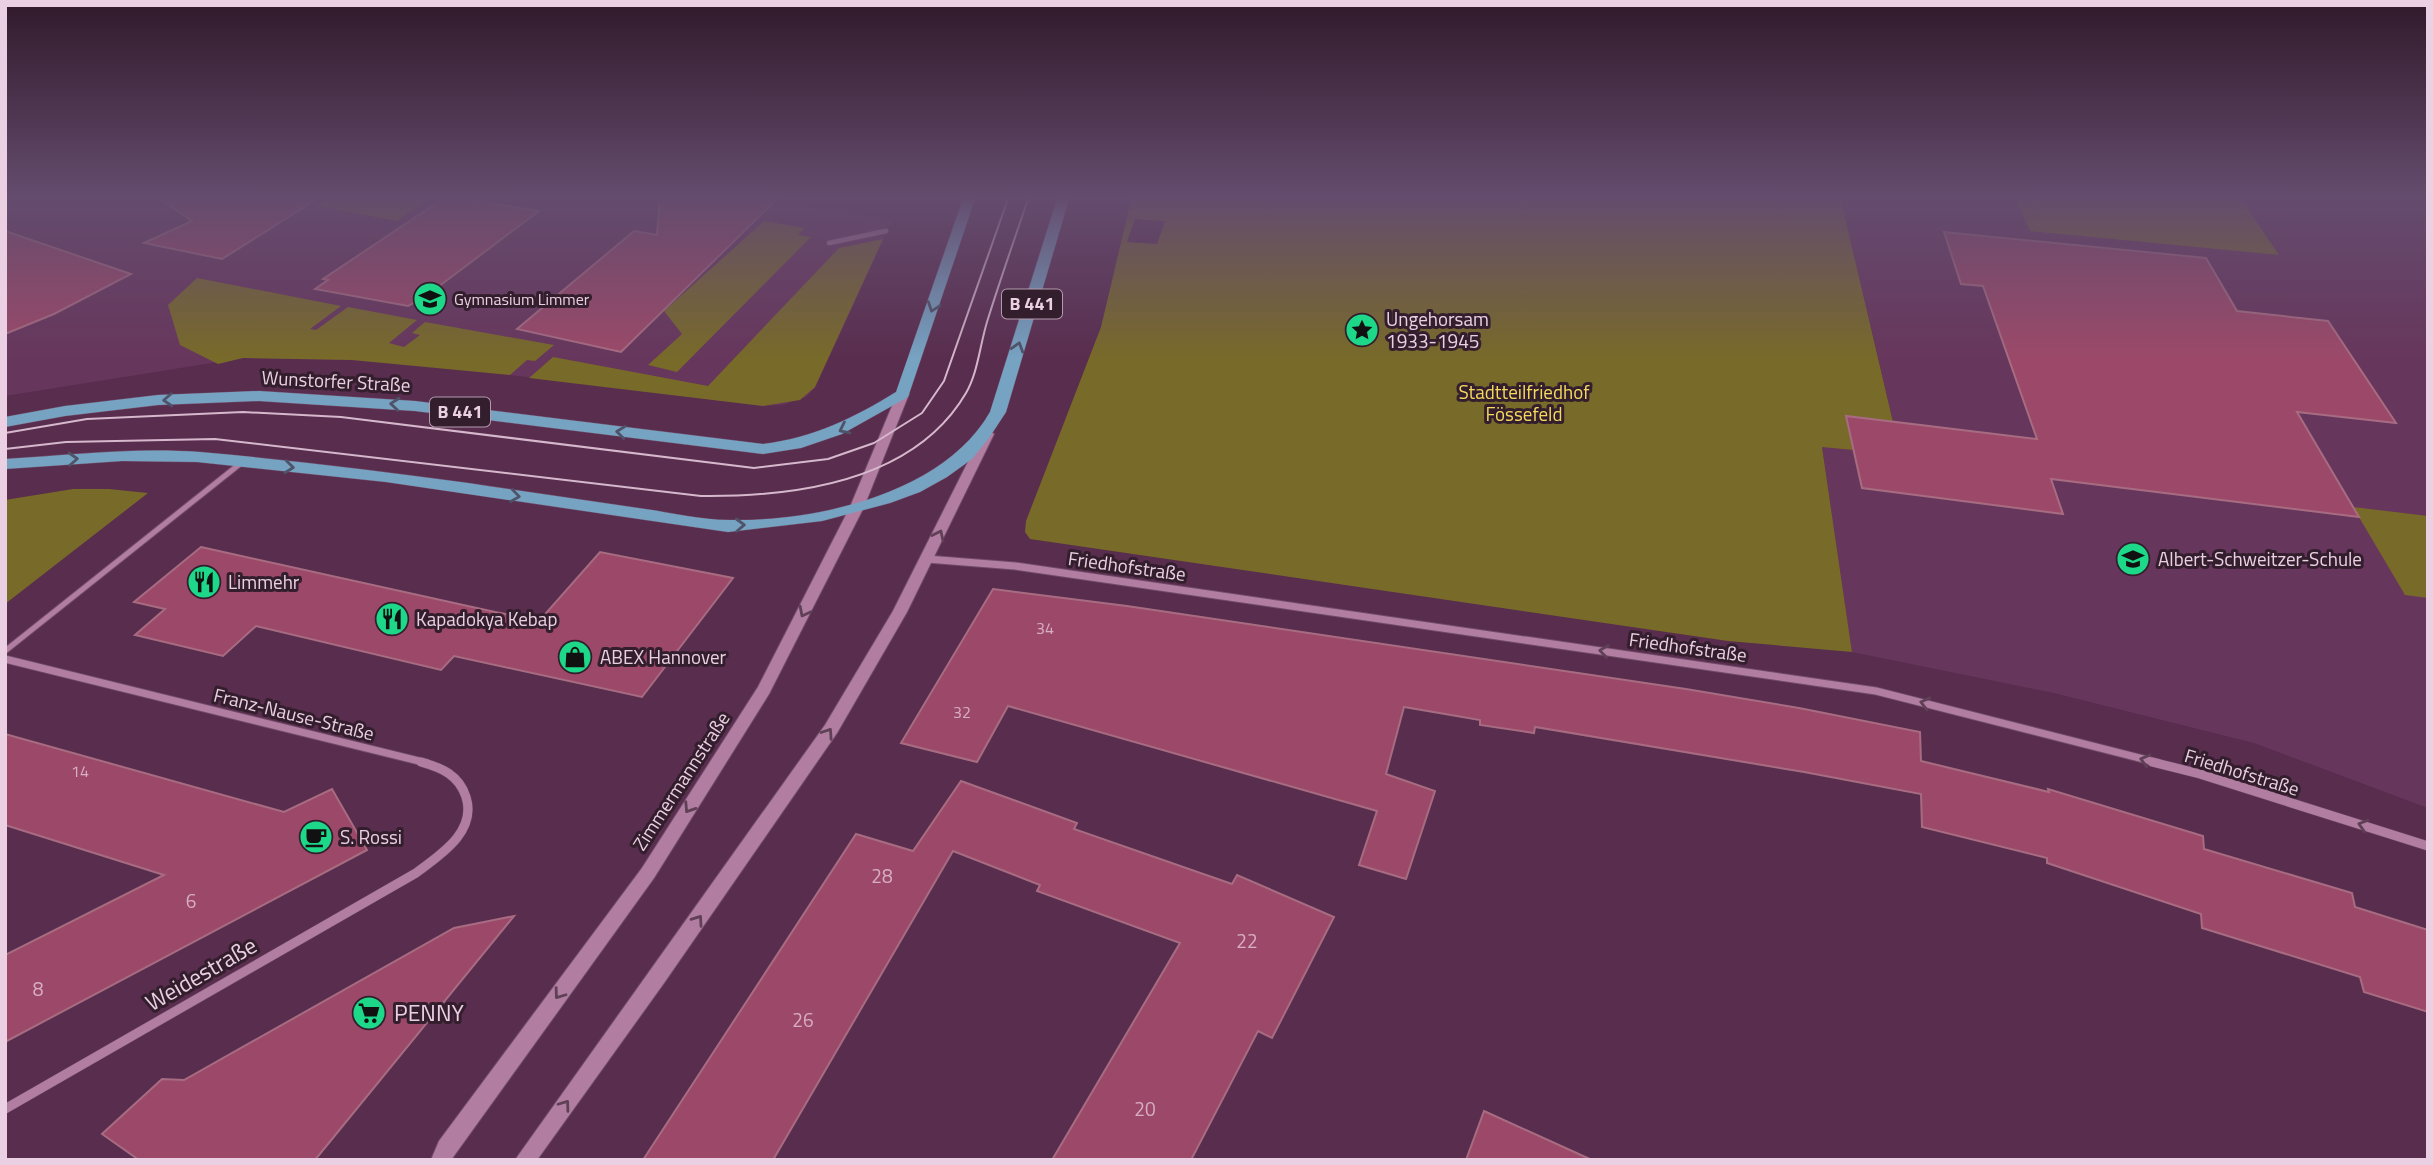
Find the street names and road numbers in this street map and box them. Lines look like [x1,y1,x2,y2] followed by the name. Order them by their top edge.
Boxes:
[1002,290,1062,318] road number: B 441
[261,362,411,399] street label: Wunstorfer Straße
[430,398,490,426] road number: B 441
[1066,543,1188,588] street label: Friedhofstraße
[1627,624,1749,669] street label: Friedhofstraße
[211,680,377,747] street label: Franz-Nause-Straße
[625,706,736,856] street label: Zimmermannstraße
[2181,740,2303,803] street label: Friedhofstraße
[139,928,263,1020] street label: Weidestraße

